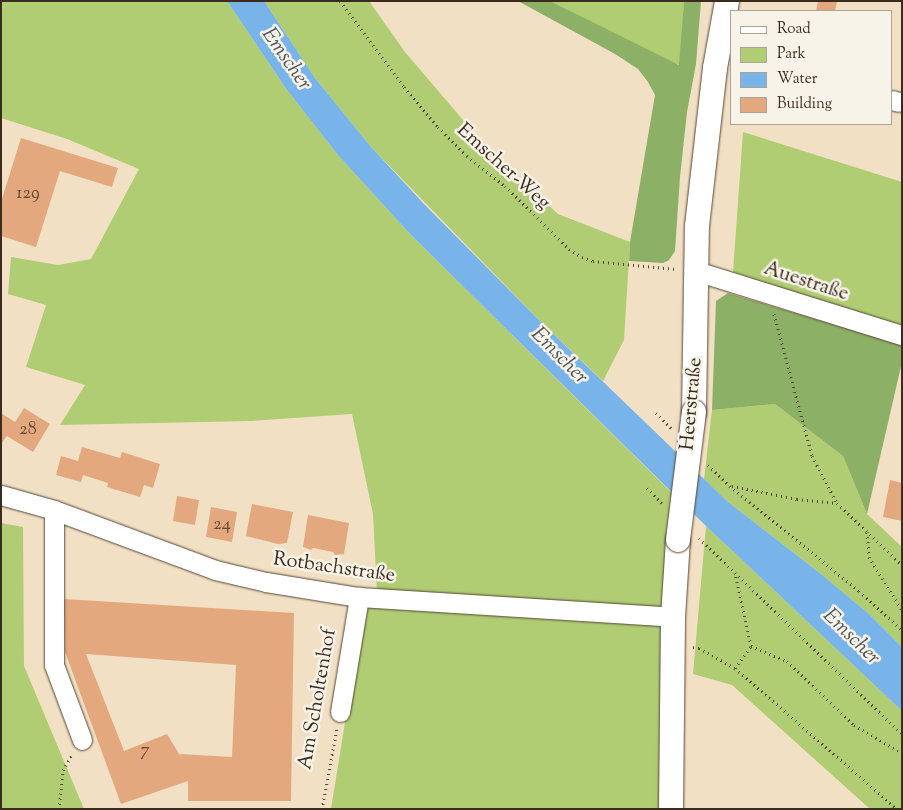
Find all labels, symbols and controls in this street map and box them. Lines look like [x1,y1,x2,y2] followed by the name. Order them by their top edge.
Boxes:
[730,10,893,125] legend
[777,19,811,40] text: Road
[255,23,317,95] water label: Emscher
[777,44,806,65] text: Park
[777,69,817,90] text: Water
[777,94,832,115] text: Building
[451,119,555,215] street label: Emscher-Weg
[16,183,40,205] house number: 129
[761,257,851,307] street label: Auestraße
[525,322,593,390] water label: Emscher
[676,357,708,451] street label: Heerstraße
[19,419,37,441] house number: 28
[213,514,231,536] house number: 24
[271,548,397,588] street label: Rotbachstraße
[817,603,885,671] water label: Emscher
[294,626,342,772] street label: Am Scholtenhof
[140,740,150,762] house number: 7

